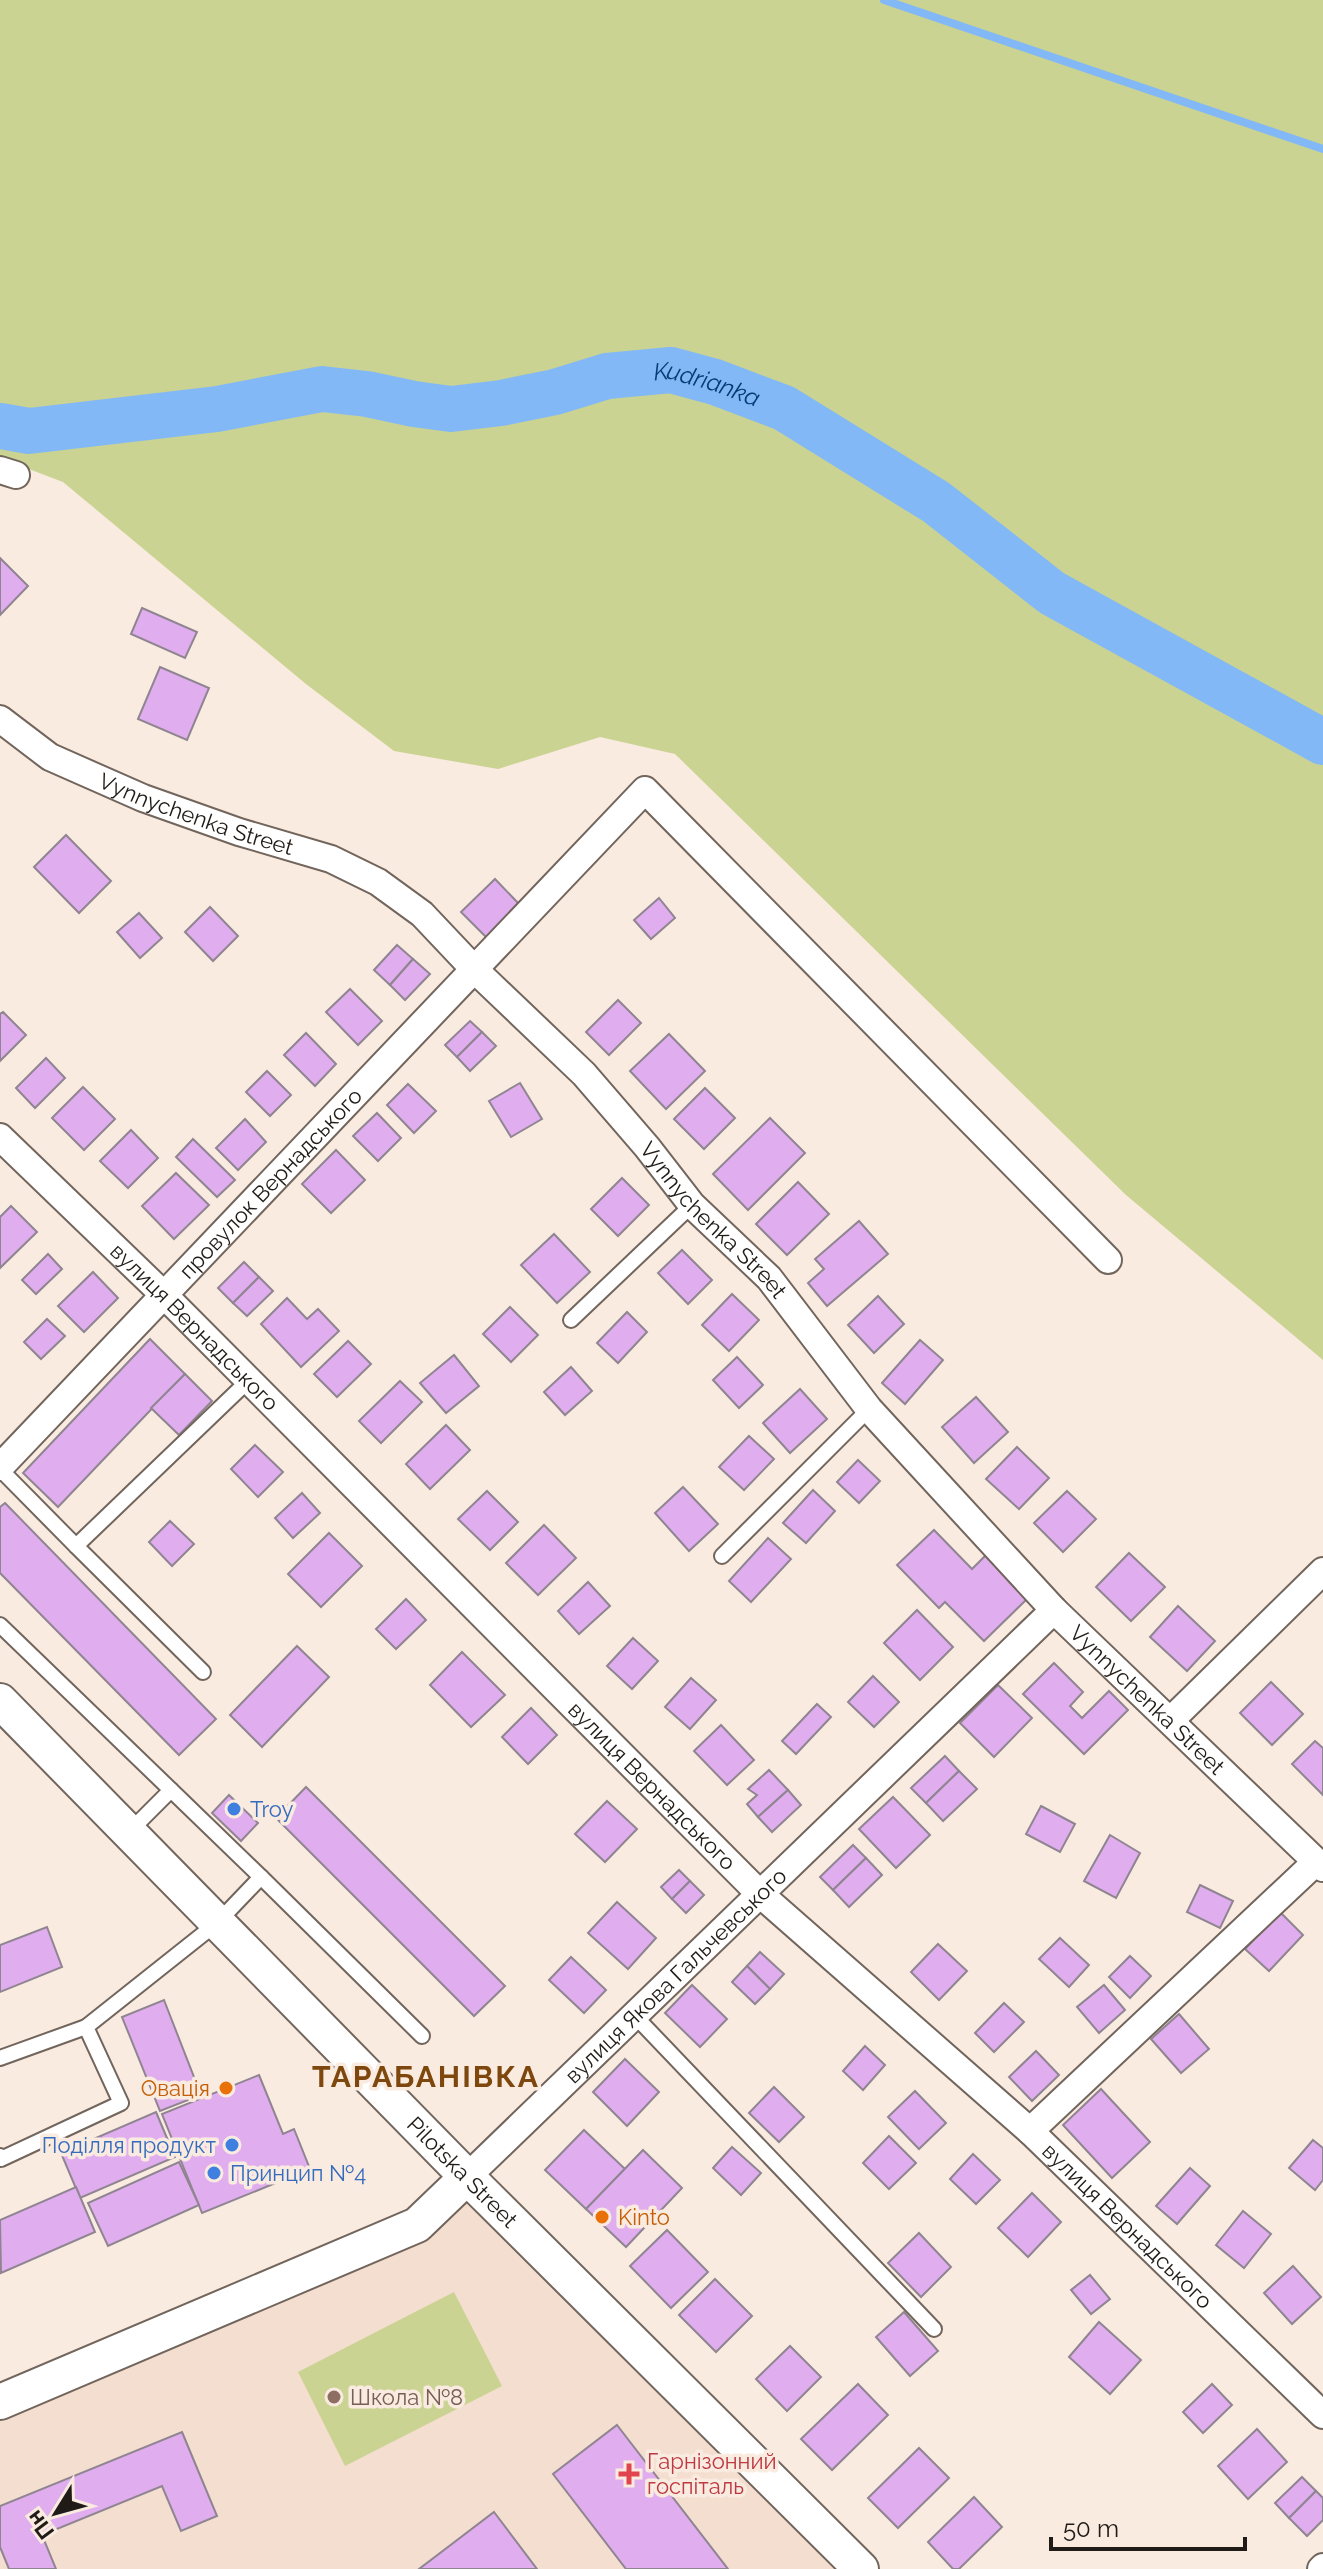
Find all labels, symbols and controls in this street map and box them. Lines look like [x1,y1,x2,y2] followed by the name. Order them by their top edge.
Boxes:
[652,355,764,412] water label: Kudrianka
[95,767,297,860] street label: Vynnychenka Street
[174,1083,367,1284] street label: провулок Вернадського
[635,1136,793,1304] street label: Vynnychenka Street
[105,1238,284,1416] street label: вулиця Вернадського
[1065,1619,1231,1780] street label: Vynnychenka Street
[563,1696,741,1875] street label: вулиця Вернадського
[250,1796,293,1822] place label: Troy
[225,1800,243,1818] marker: Troy
[559,1863,792,2088] street label: вулиця Якова Гальчевського
[312,2059,540,2094] district label: ТАРАБАНІВКА
[141,2075,210,2101] place label: Овація
[217,2079,235,2097] marker: Овація
[402,2111,523,2233] street label: Pilotska Street
[42,2132,216,2158] place label: Поділля продукт
[223,2136,241,2154] marker: Поділля продукт
[1037,2137,1218,2314] street label: вулиця Вернадського
[230,2160,366,2186] place label: Принцип №4
[205,2164,223,2182] marker: Принцип №4
[618,2204,670,2230] place label: Kinto
[593,2208,611,2226] marker: Kinto
[350,2384,463,2410] place label: Школа №8
[325,2388,343,2406] marker: Школа №8
[647,2448,777,2499] place label: Гарнізонний госпіталь
[618,2463,640,2485] marker: Гарнізонний госпіталь
[16,2473,96,2553] north arrow
[1051,2501,1245,2551] scale bar
[21,2506,59,2545] text: Пн
[1063,2514,1119,2543] text: 50 m

